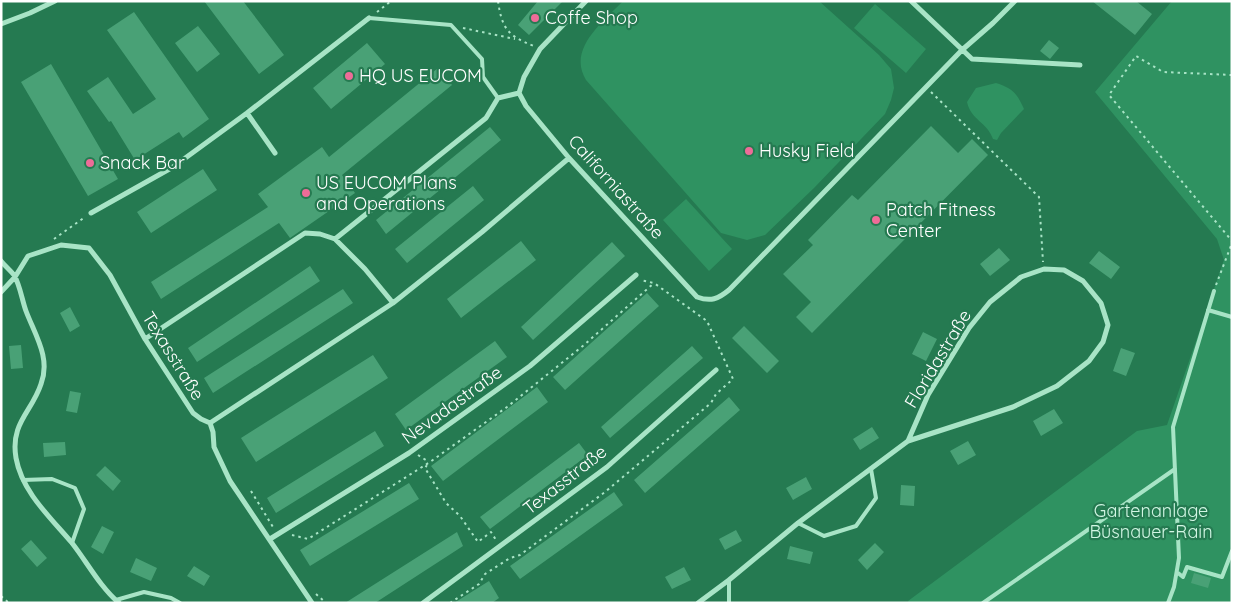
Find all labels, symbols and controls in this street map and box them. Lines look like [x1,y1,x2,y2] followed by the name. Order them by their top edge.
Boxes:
[545,6,638,29] place label: Coffe Shop
[529,12,541,24] marker: Coffe Shop
[359,64,482,87] place label: HQ US EUCOM
[343,70,355,82] marker: HQ US EUCOM
[563,130,669,244] street label: Californiastraße
[759,139,855,162] place label: Husky Field
[743,145,755,157] marker: Husky Field
[100,151,185,174] place label: Snack Bar
[84,157,96,169] marker: Snack Bar
[316,171,457,215] place label: US EUCOM Plans and Operations
[300,187,312,199] marker: US EUCOM Plans and Operations
[886,198,996,242] place label: Patch Fitness Center
[870,214,882,226] marker: Patch Fitness Center
[899,305,976,412] street label: Floridastraße
[137,307,210,404] street label: Texasstraße
[397,360,506,449] street label: Nevadastraße
[518,440,611,519] street label: Texasstraße
[1089,499,1213,543] park label: Gartenanlage Büsnauer-Rain

